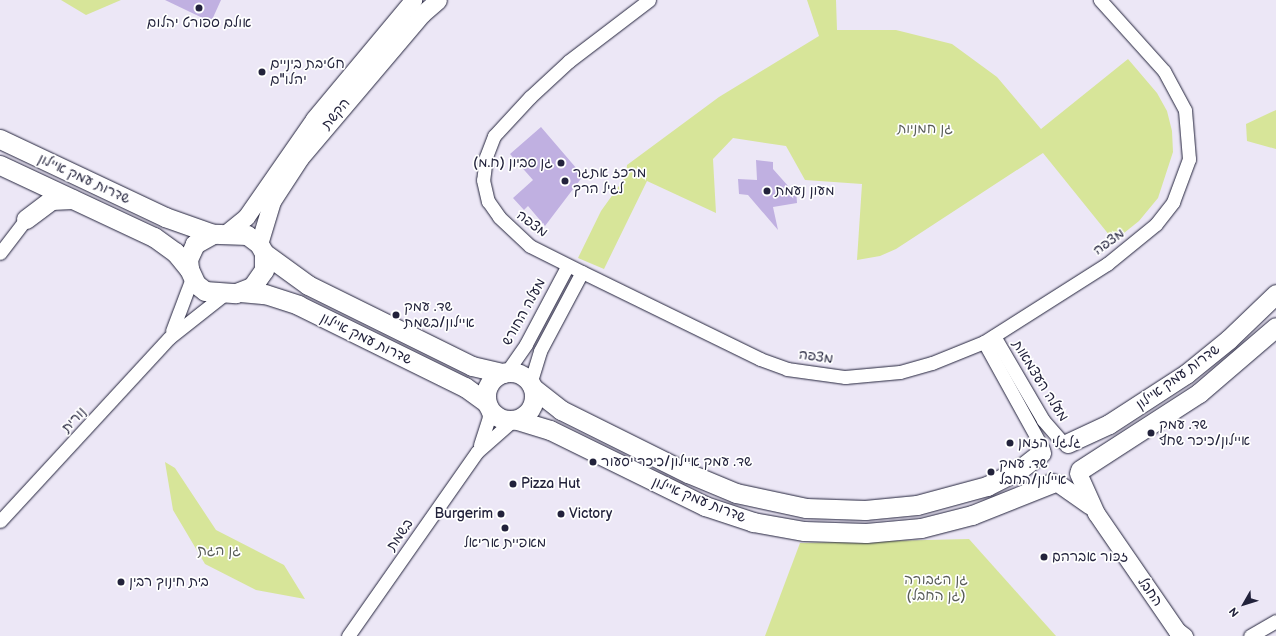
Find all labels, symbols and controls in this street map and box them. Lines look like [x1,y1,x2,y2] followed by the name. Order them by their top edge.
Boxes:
[194,3,204,13] marker: אולם ספורט יהלום
[147,15,251,31] place label: אולם ספורט יהלום
[270,56,345,88] place label: חטיבת ביניים יהלו"ם
[257,67,267,77] marker: חטיבת ביניים יהלו"ם
[318,95,354,133] street label: הקשת
[897,121,953,137] park label: גן חמניות
[35,150,133,208] street label: שדרות עמק איילון
[473,155,553,171] place label: גן סביון (ח.מ)
[556,158,566,168] marker: גן סביון (ח.מ)
[573,165,646,198] place label: מרכז אתגר לגיל הרך
[560,176,570,186] marker: מרכז אתגר לגיל הרך
[775,183,834,199] place label: מעון נעמת
[762,186,772,196] marker: מעון נעמת
[513,207,551,241] street label: מצפה
[1090,225,1128,259] street label: מצפה
[499,275,549,349] street label: מעלה החורש
[404,299,475,332] place label: שד. עמק איילון/בשמת
[317,310,415,368] street label: שדרות עמק איילון
[391,310,401,320] marker: שד. עמק איילון/בשמת
[1008,337,1072,425] street label: מעלה העצמאות
[1133,341,1223,413] street label: שדרות עמק איילון
[798,346,834,368] street label: מצפה
[58,404,90,436] street label: נורית
[1159,417,1250,450] place label: שד. עמק איילון/כיכר שחף
[1146,428,1156,438] marker: שד. עמק איילון/כיכר שחף
[1018,435,1081,451] place label: גלגלי הזמן
[1005,438,1015,448] marker: גלגלי הזמן
[601,454,752,470] place label: שד. עמק איילון/כיכר יסעור
[999,456,1067,488] place label: שד. עמק איילון/החבל
[588,457,598,467] marker: שד. עמק איילון/כיכר יסעור
[986,467,996,477] marker: שד. עמק איילון/החבל
[650,474,748,526] street label: שדרות עמק איילון
[521,476,580,492] place label: Pizza Hut
[508,479,518,489] marker: Pizza Hut
[435,506,493,522] place label: Burgerim
[569,506,612,522] place label: Victory
[496,509,506,519] marker: Burgerim
[556,509,566,519] marker: Victory
[383,516,417,554] street label: בשמת
[500,523,510,533] marker: מאפיית אריאל
[464,535,546,551] place label: מאפיית אריאל
[197,543,241,559] park label: גן הגת
[1052,549,1128,565] place label: זכור אברהם
[1039,552,1049,562] marker: זכור אברהם
[904,572,968,604] park label: גן הגבורה (גן החבל)
[129,574,209,590] place label: בית חינוך רבין
[1134,574,1166,610] street label: החבל
[116,577,126,587] marker: בית חינוך רבין
[1224,584,1264,624] north arrow
[1227,605,1242,619] text: N

